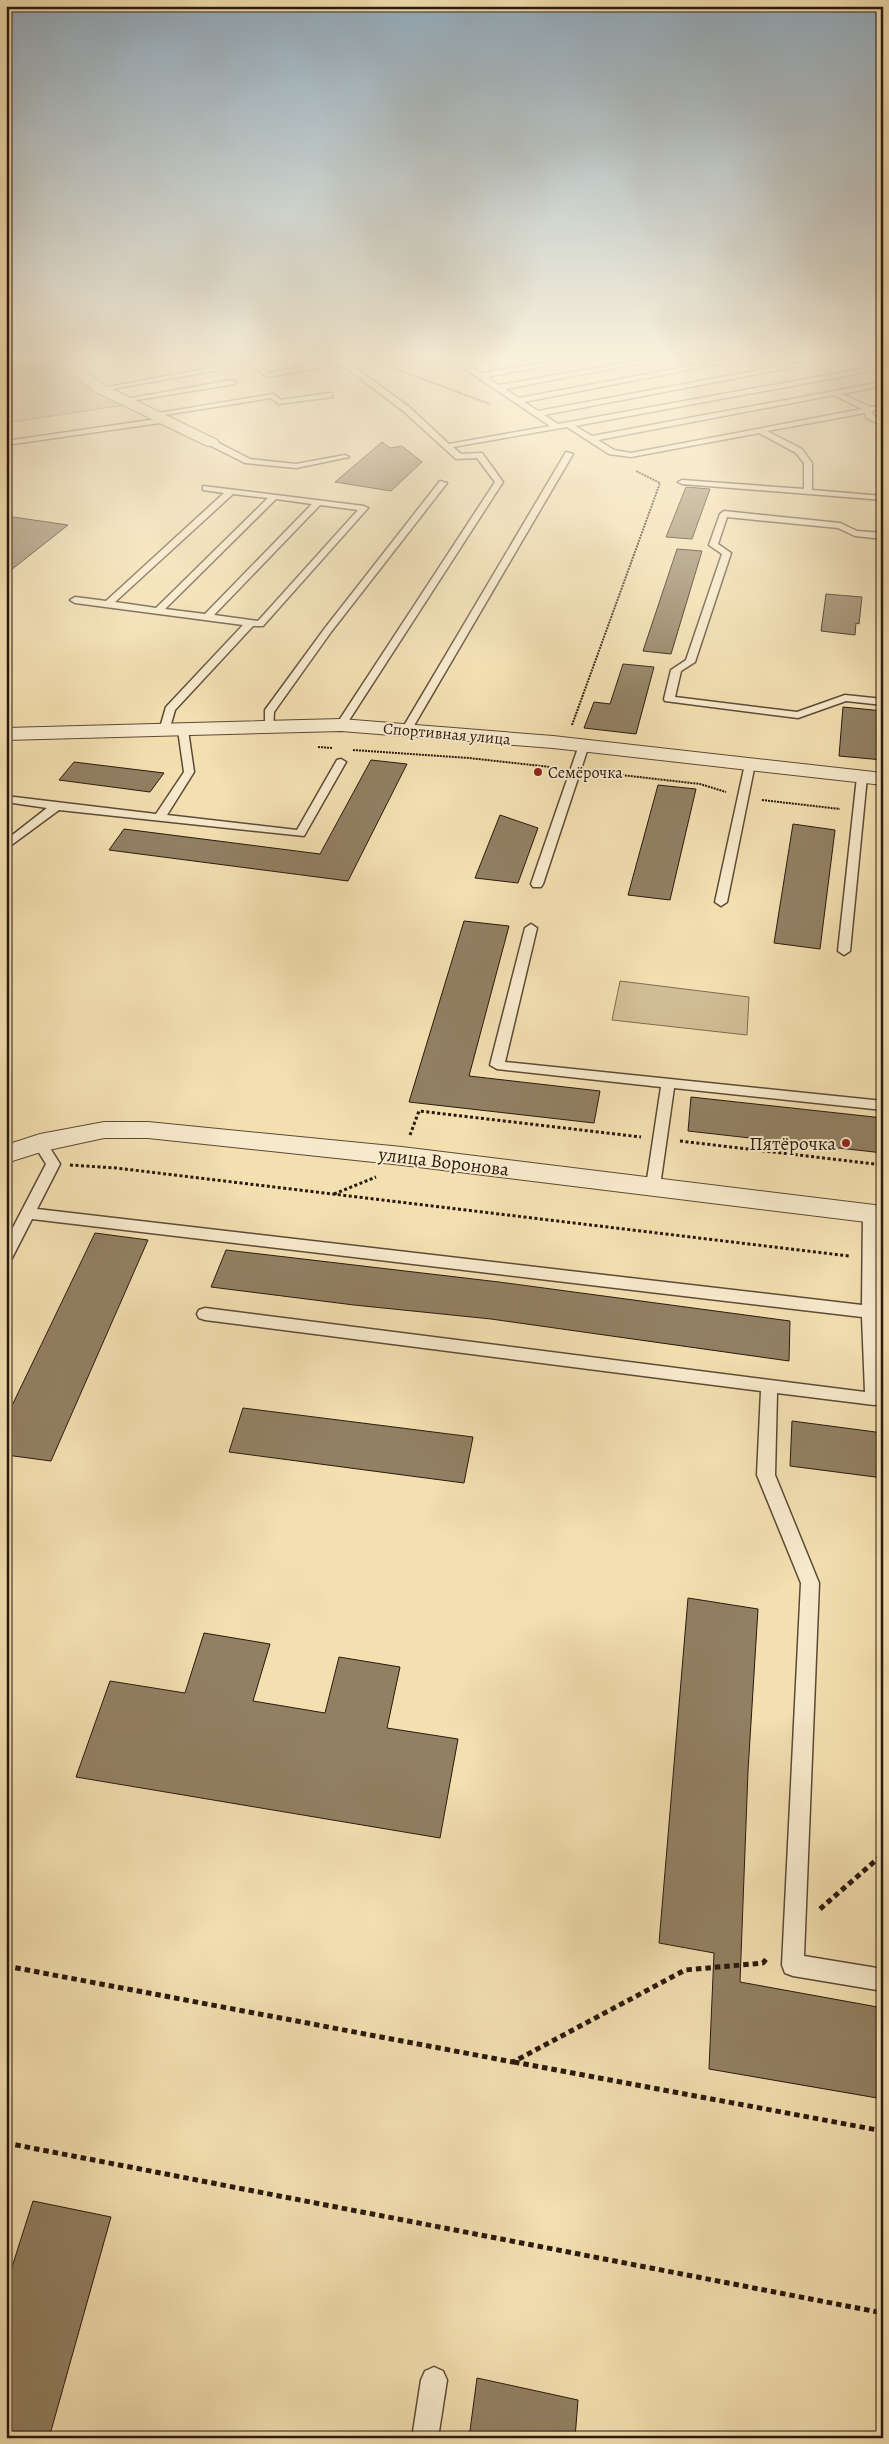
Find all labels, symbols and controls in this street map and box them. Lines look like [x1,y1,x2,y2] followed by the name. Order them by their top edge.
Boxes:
[382,717,512,751] street label: Спортивная улица
[548,762,623,784] place label: Семёрочка
[532,766,544,778] marker: Семёрочка
[749,1131,836,1157] place label: Пятёрочка
[840,1137,852,1149] marker: Пятёрочка
[376,1141,511,1183] street label: улица Воронова

